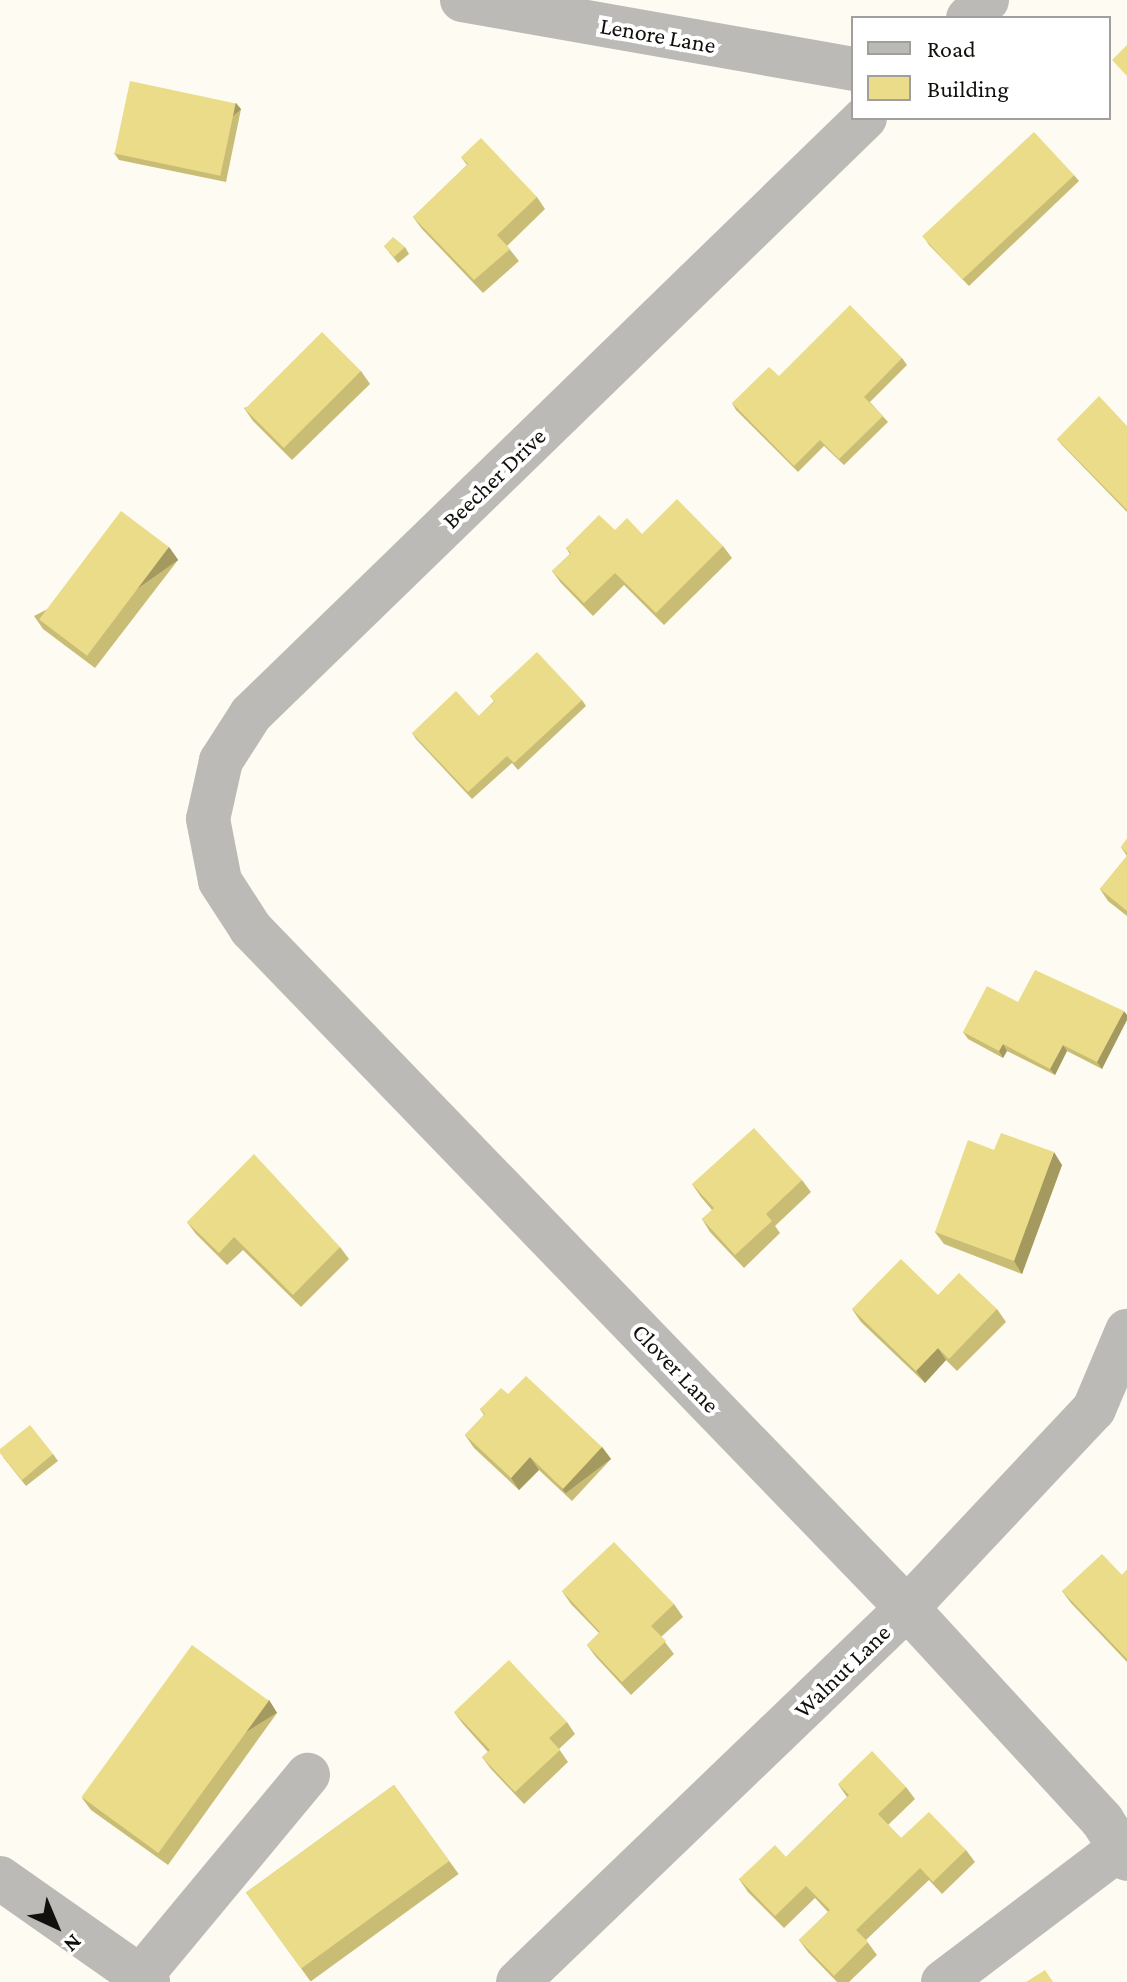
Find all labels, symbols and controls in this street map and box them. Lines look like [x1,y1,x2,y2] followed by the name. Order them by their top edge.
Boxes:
[598,11,718,59] street label: Lenore Lane
[851,16,1111,120] legend
[927,35,976,62] text: Road
[927,75,1009,102] text: Building
[436,422,552,534] street label: Beecher Drive
[626,1317,726,1419] street label: Clover Lane
[788,1618,896,1724] street label: Walnut Lane
[16,1886,96,1966] north arrow
[59,1929,87,1958] text: N

